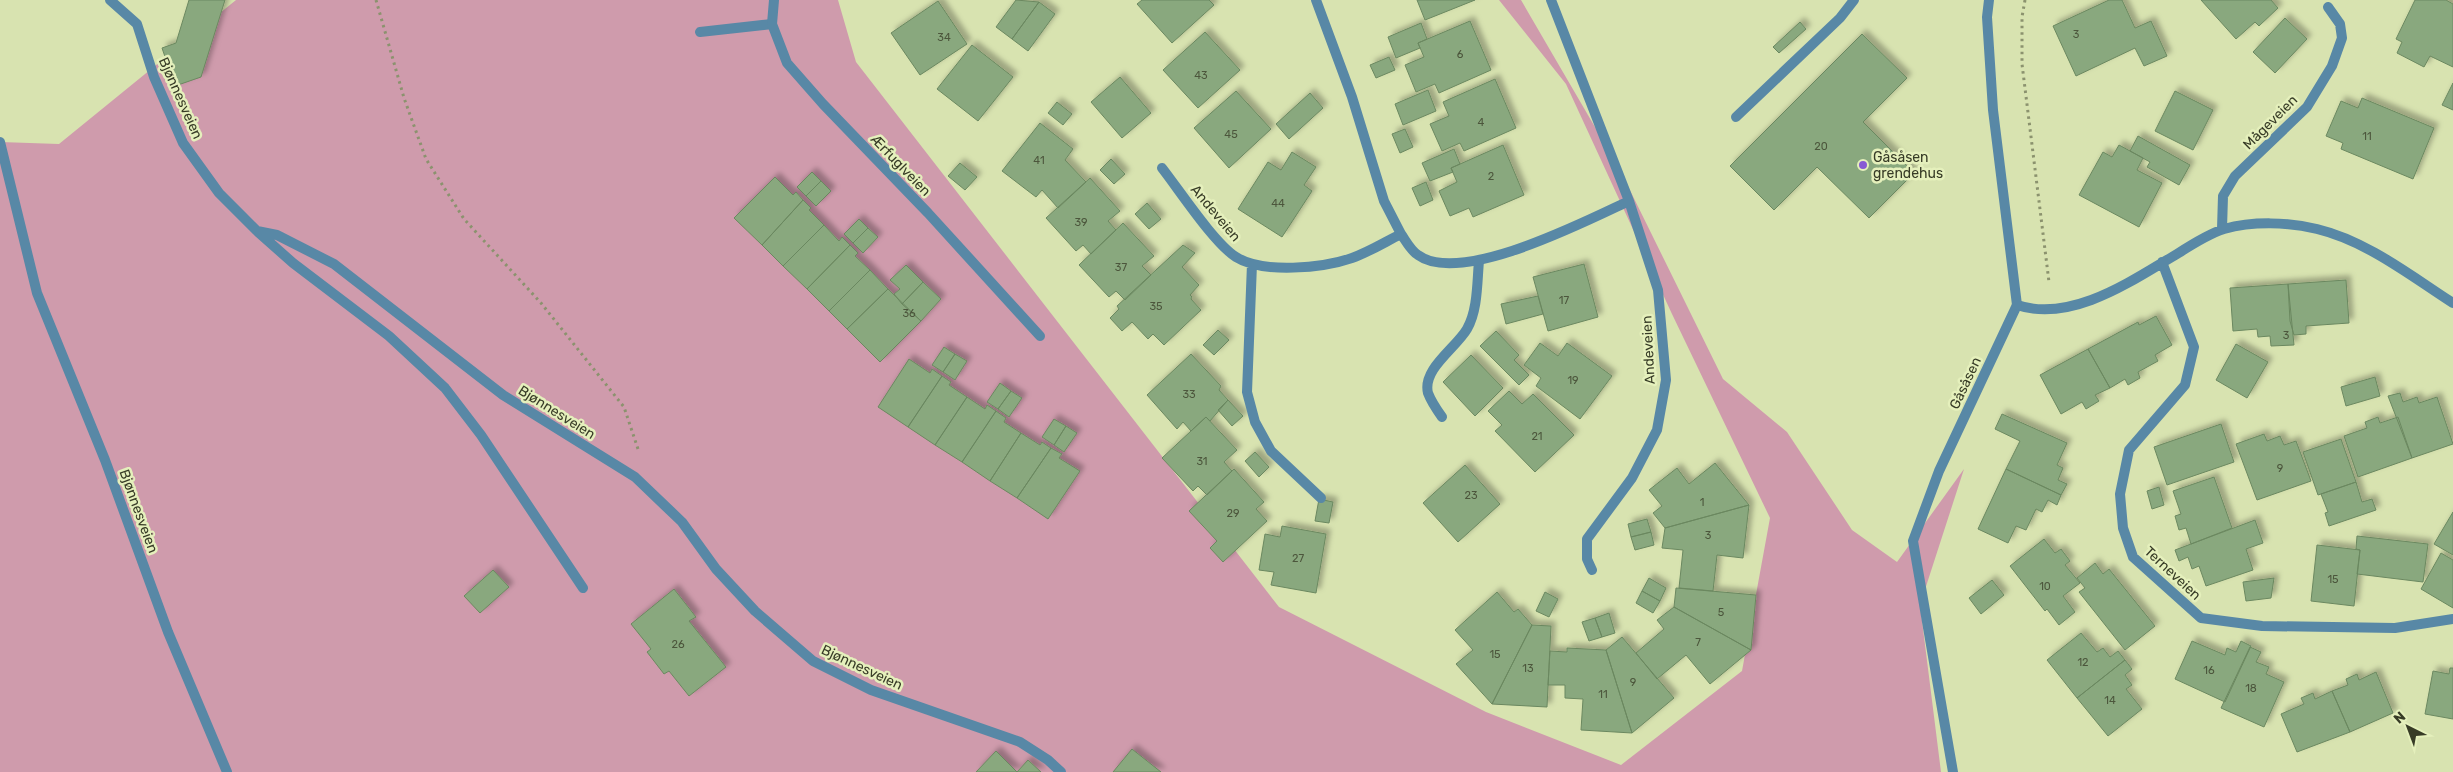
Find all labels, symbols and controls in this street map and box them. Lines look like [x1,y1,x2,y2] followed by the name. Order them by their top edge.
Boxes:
[2073,28,2080,41] house number: 3
[937,31,951,44] house number: 34
[1457,48,1464,61] house number: 6
[155,55,206,142] street label: Bjønnesveien
[1194,69,1208,82] house number: 43
[2240,92,2301,153] street label: Mågeveien
[1478,116,1485,129] house number: 4
[1224,128,1238,141] house number: 45
[2362,130,2372,143] house number: 11
[867,131,934,200] street label: Ærfuglveien
[1814,140,1828,153] house number: 20
[1873,149,1943,182] place label: Gåsåsen grendehus
[1033,154,1045,167] house number: 41
[1857,159,1869,171] marker: Gåsåsen grendehus
[1488,170,1494,183] house number: 2
[1187,181,1244,245] street label: Andeveien
[1271,197,1285,210] house number: 44
[1074,216,1088,229] house number: 39
[1115,261,1127,274] house number: 37
[1559,294,1570,307] house number: 17
[1149,300,1163,313] house number: 35
[902,307,916,320] house number: 36
[1638,315,1659,385] street label: Andeveien
[2283,329,2290,342] house number: 3
[1946,354,1985,412] street label: Gåsåsen
[1567,374,1579,387] house number: 19
[515,382,598,443] street label: Bjønnesveien
[1182,388,1196,401] house number: 33
[1531,430,1543,443] house number: 21
[1196,455,1208,468] house number: 31
[2277,462,2283,475] house number: 9
[116,467,162,555] street label: Bjønnesveien
[1464,489,1478,502] house number: 23
[1700,496,1704,509] house number: 1
[1227,507,1239,520] house number: 29
[1705,529,1712,542] house number: 3
[2141,543,2204,604] street label: Terneveien
[1292,552,1304,565] house number: 27
[2327,573,2339,586] house number: 15
[2039,580,2051,593] house number: 10
[1718,606,1725,619] house number: 5
[1695,636,1701,649] house number: 7
[671,638,685,651] house number: 26
[818,641,905,694] street label: Bjønnesveien
[1489,648,1501,661] house number: 15
[2077,656,2089,669] house number: 12
[1522,662,1534,675] house number: 13
[2203,664,2215,677] house number: 16
[1630,676,1636,689] house number: 9
[2245,682,2257,695] house number: 18
[1598,688,1608,701] house number: 11
[2104,694,2116,707] house number: 14
[2383,702,2433,752] north arrow
[2390,708,2409,727] text: N

